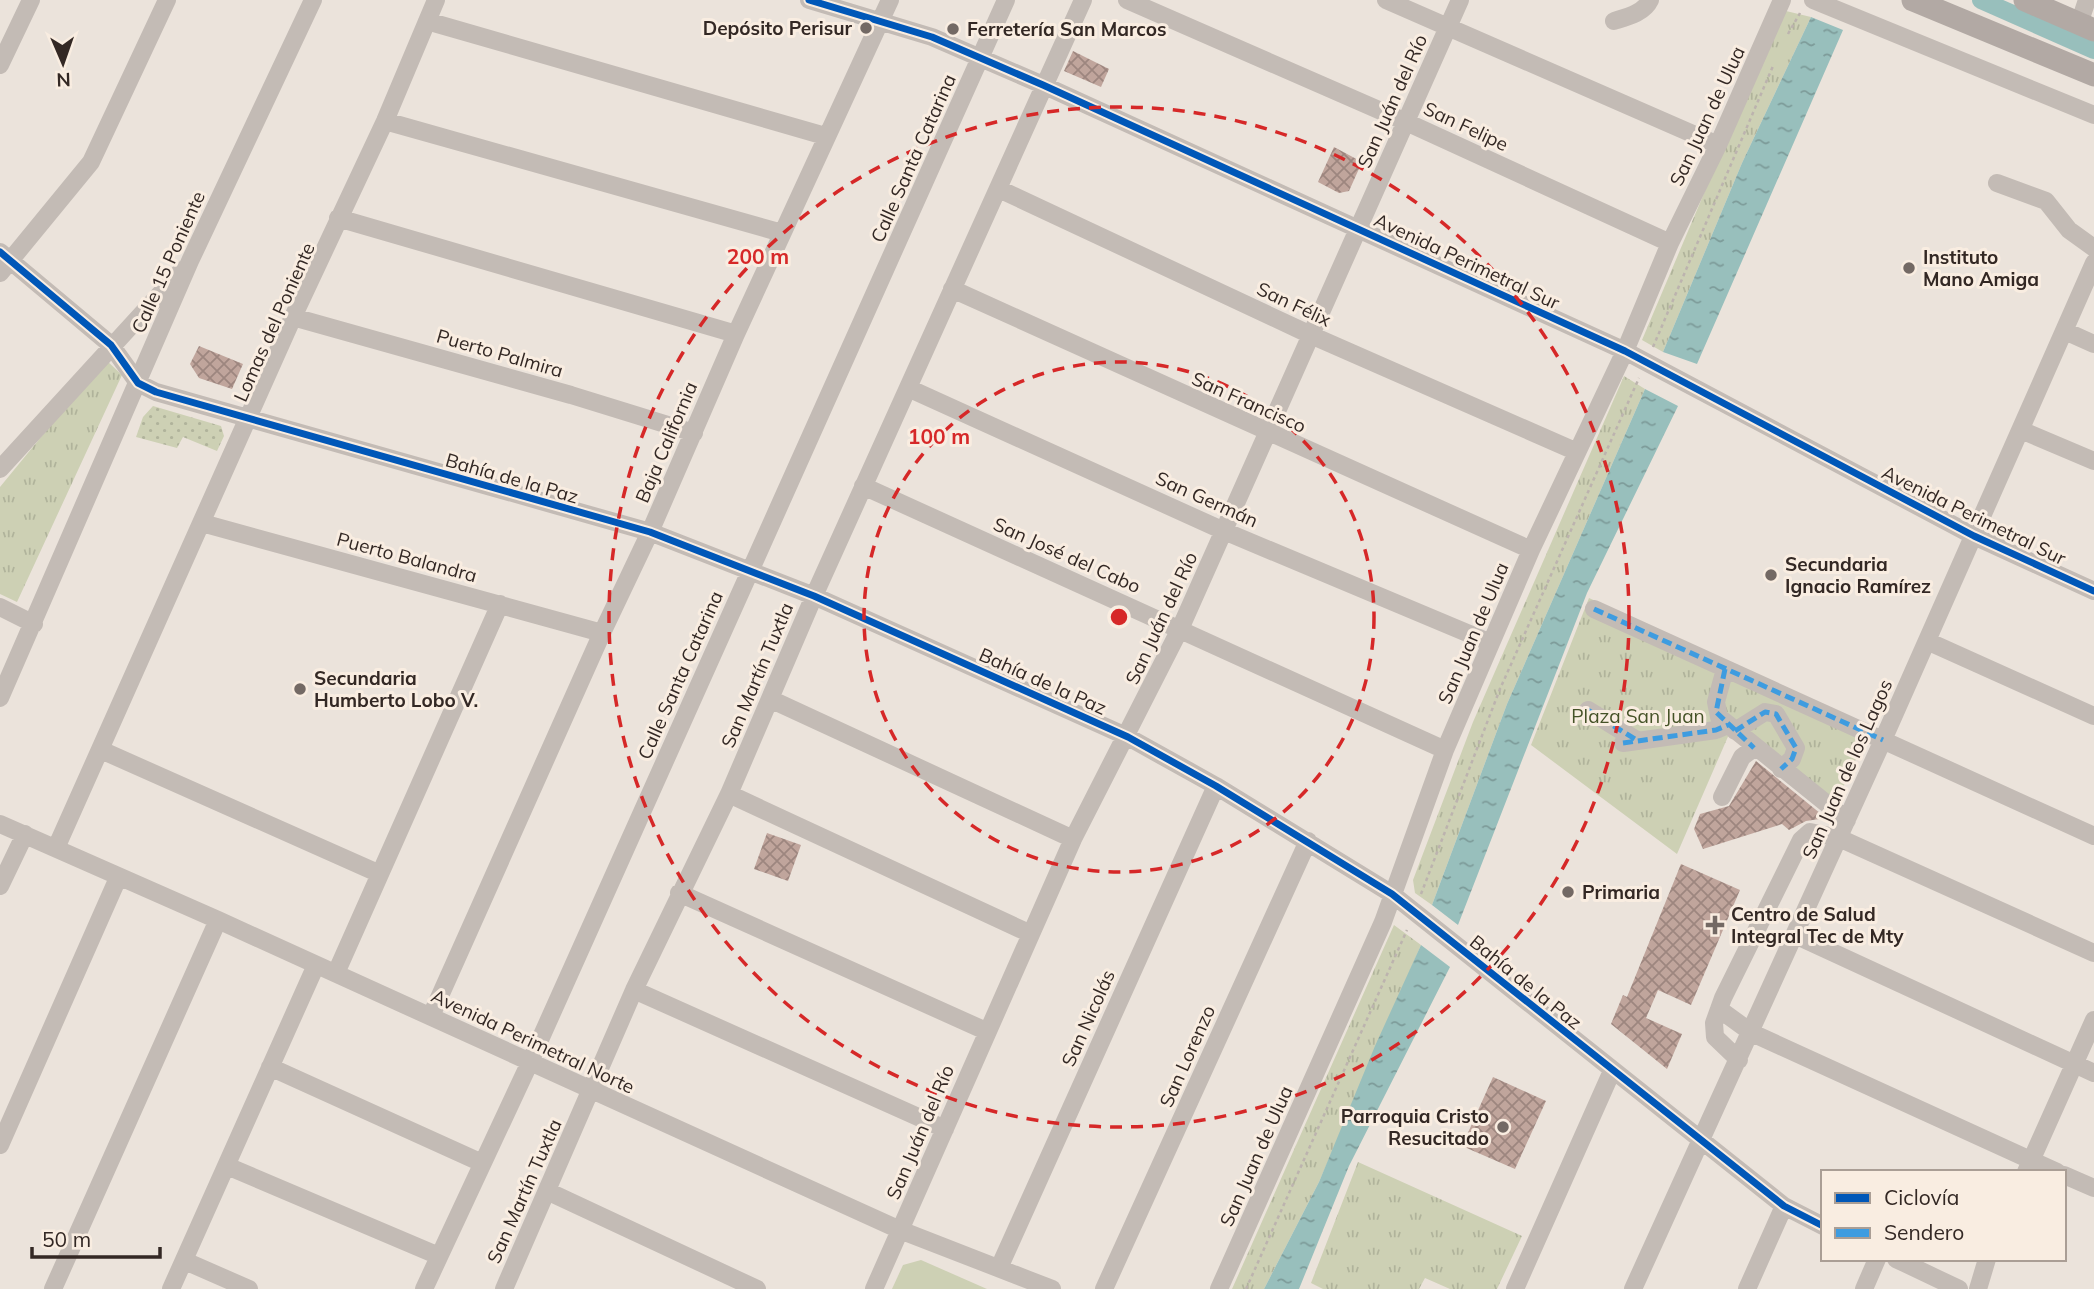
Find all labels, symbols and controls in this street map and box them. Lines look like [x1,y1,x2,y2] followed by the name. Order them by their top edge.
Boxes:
[703,16,853,40] place label: Depósito Perisur
[967,17,1167,41] place label: Ferretería San Marcos
[858,20,874,36] marker: Depósito Perisur
[945,21,961,37] marker: Ferretería San Marcos
[28,28,98,98] north arrow
[1352,30,1432,172] street label: San Juán del Río
[1664,42,1750,190] street label: San Juan de Ulua
[56,68,71,92] text: N
[865,70,961,246] street label: Calle Santa Catarina
[1420,96,1512,156] street label: San Felipe
[126,187,210,337] street label: Calle 15 Poniente
[1370,207,1564,315] street label: Avenida Perimetral Sur
[228,239,320,405] street label: Lomas del Poniente
[727,243,789,269] text: 200 m
[1923,245,2039,291] place label: Instituto Mano Amiga
[1901,260,1917,276] marker: Instituto Mano Amiga
[1253,276,1335,332] street label: San Félix
[434,323,566,383] street label: Puerto Palmira
[1188,366,1310,438] street label: San Francisco
[630,378,702,506] street label: Baja California
[908,423,970,449] text: 100 m
[443,448,581,508] street label: Bahía de la Paz
[1878,460,2070,570] street label: Avenida Perimetral Sur
[1152,466,1262,532] street label: San Germán
[990,512,1144,598] street label: San José del Cabo
[334,527,480,587] street label: Puerto Balandra
[1120,548,1202,688] street label: San Juán del Río
[1785,552,1931,598] place label: Secundaria Ignacio Ramírez
[1432,559,1514,707] street label: San Juan de Ulua
[1763,567,1779,583] marker: Secundaria Ignacio Ramírez
[632,587,728,763] street label: Calle Santa Catarina
[716,599,798,751] street label: San Martín Tuxtla
[1107,605,1131,629] centre of rings
[975,642,1111,720] street label: Bahía de la Paz
[314,666,478,712] place label: Secundaria Humberto Lobo V.
[1797,676,1897,862] street label: San Juan de los Lagos
[292,681,308,697] marker: Secundaria Humberto Lobo V.
[1571,704,1705,728] park label: Plaza San Juan
[1582,880,1660,904] place label: Primaria
[1560,884,1576,900] marker: Primaria
[1731,902,1904,948] place label: Centro de Salud Integral Tec de Mty
[1705,915,1725,935] marker: Centro de Salud Integral Tec de Mty
[1465,930,1587,1035] street label: Bahía de la Paz
[1056,966,1120,1070] street label: San Nicolás
[428,983,638,1099] street label: Avenida Perimetral Norte
[1154,1001,1220,1111] street label: San Lorenzo
[881,1061,959,1203] street label: San Juán del Río
[1214,1082,1298,1230] street label: San Juan de Ulua
[1341,1104,1489,1150] place label: Parroquia Cristo Resucitado
[481,1115,567,1267] street label: San Martín Tuxtla
[1495,1119,1511,1135] marker: Parroquia Cristo Resucitado
[1821,1170,2066,1261] legend
[1884,1184,1959,1210] text: Ciclovía
[32,1216,159,1260] scale bar
[1884,1219,1964,1245] text: Sendero
[42,1226,91,1252] text: 50 m

